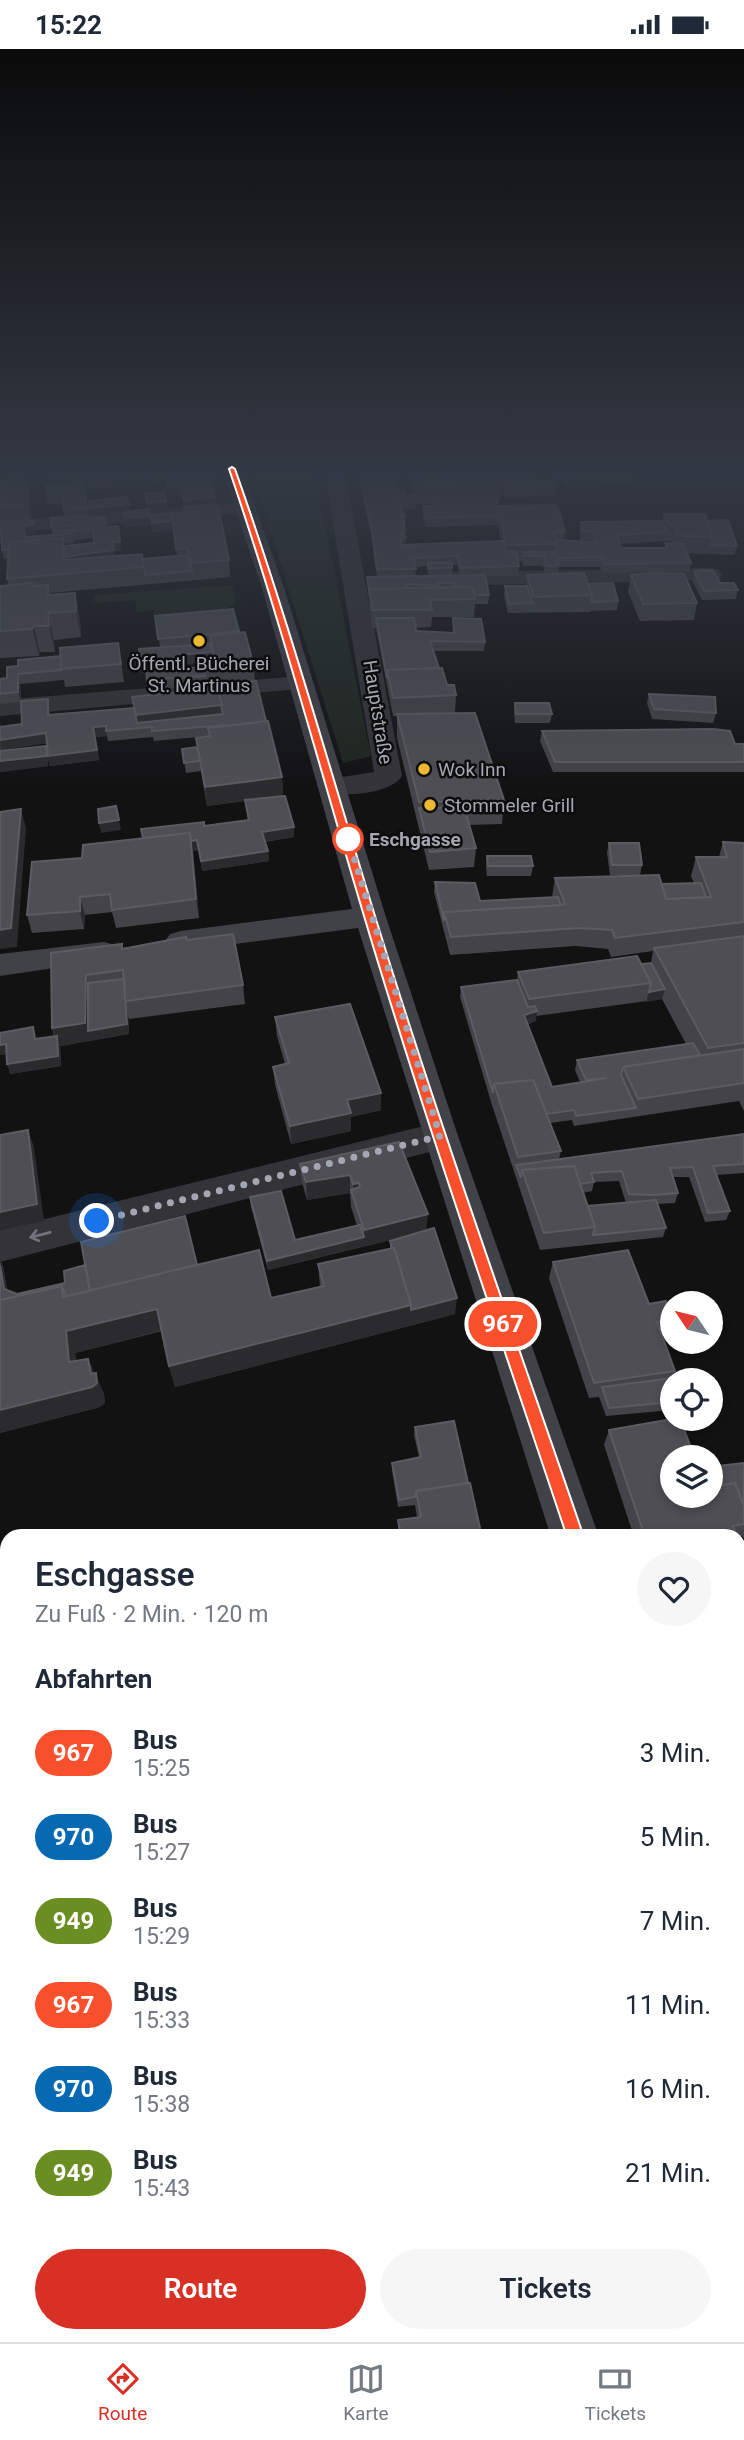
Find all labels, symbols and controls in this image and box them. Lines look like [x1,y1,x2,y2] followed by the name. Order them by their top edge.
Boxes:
[35,10,102,40] text: 15:22
[191,633,207,649] marker: Öffentl. Bücherei St. Martinus
[129,652,269,697] place label: Öffentl. Bücherei St. Martinus
[358,658,398,766] street label: Hauptstraße
[438,758,506,781] place label: Wok Inn
[416,761,432,777] marker: Wok Inn
[444,794,575,817] place label: Stommeler Grill
[422,797,438,813] marker: Stommeler Grill
[333,824,363,854] marker: Eschgasse
[369,828,461,851] place label: Eschgasse
[79,1203,114,1238] your location
[30,1229,52,1242] one-way arrow
[660,1291,723,1355] north arrow
[660,1291,723,1508] map controls
[463,1301,543,1347] line badge: 967
[482,1310,524,1338] text: 967
[660,1368,723,1431] button: locate
[660,1445,723,1508] button: layers
[637,1552,711,1626] button: heart
[35,1555,194,1594] text: Eschgasse
[35,1601,268,1628] text: Zu Fuß · 2 Min. · 120 m
[35,1664,152,1694] text: Abfahrten
[133,1725,178,1755] text: Bus
[640,1738,711,1768] text: 3 Min.
[53,1739,94,1767] text: 967
[133,1755,190,1782] text: 15:25
[133,1809,178,1839] text: Bus
[640,1822,711,1852] text: 5 Min.
[53,1823,94,1851] text: 970
[133,1839,190,1866] text: 15:27
[133,1893,178,1923] text: Bus
[640,1906,711,1936] text: 7 Min.
[53,1907,94,1935] text: 949
[133,1923,190,1950] text: 15:29
[133,1977,178,2007] text: Bus
[625,1990,711,2020] text: 11 Min.
[53,1991,94,2019] text: 967
[133,2007,190,2034] text: 15:33
[133,2061,178,2091] text: Bus
[625,2074,711,2104] text: 16 Min.
[53,2075,94,2103] text: 970
[133,2091,190,2118] text: 15:38
[133,2145,178,2175] text: Bus
[625,2158,711,2188] text: 21 Min.
[53,2159,94,2187] text: 949
[133,2175,190,2202] text: 15:43
[35,2249,366,2329] button: Route
[380,2249,711,2329] button: Tickets
[98,2360,147,2425] tab: Route
[343,2360,389,2425] tab: Karte
[585,2360,646,2425] tab: Tickets

